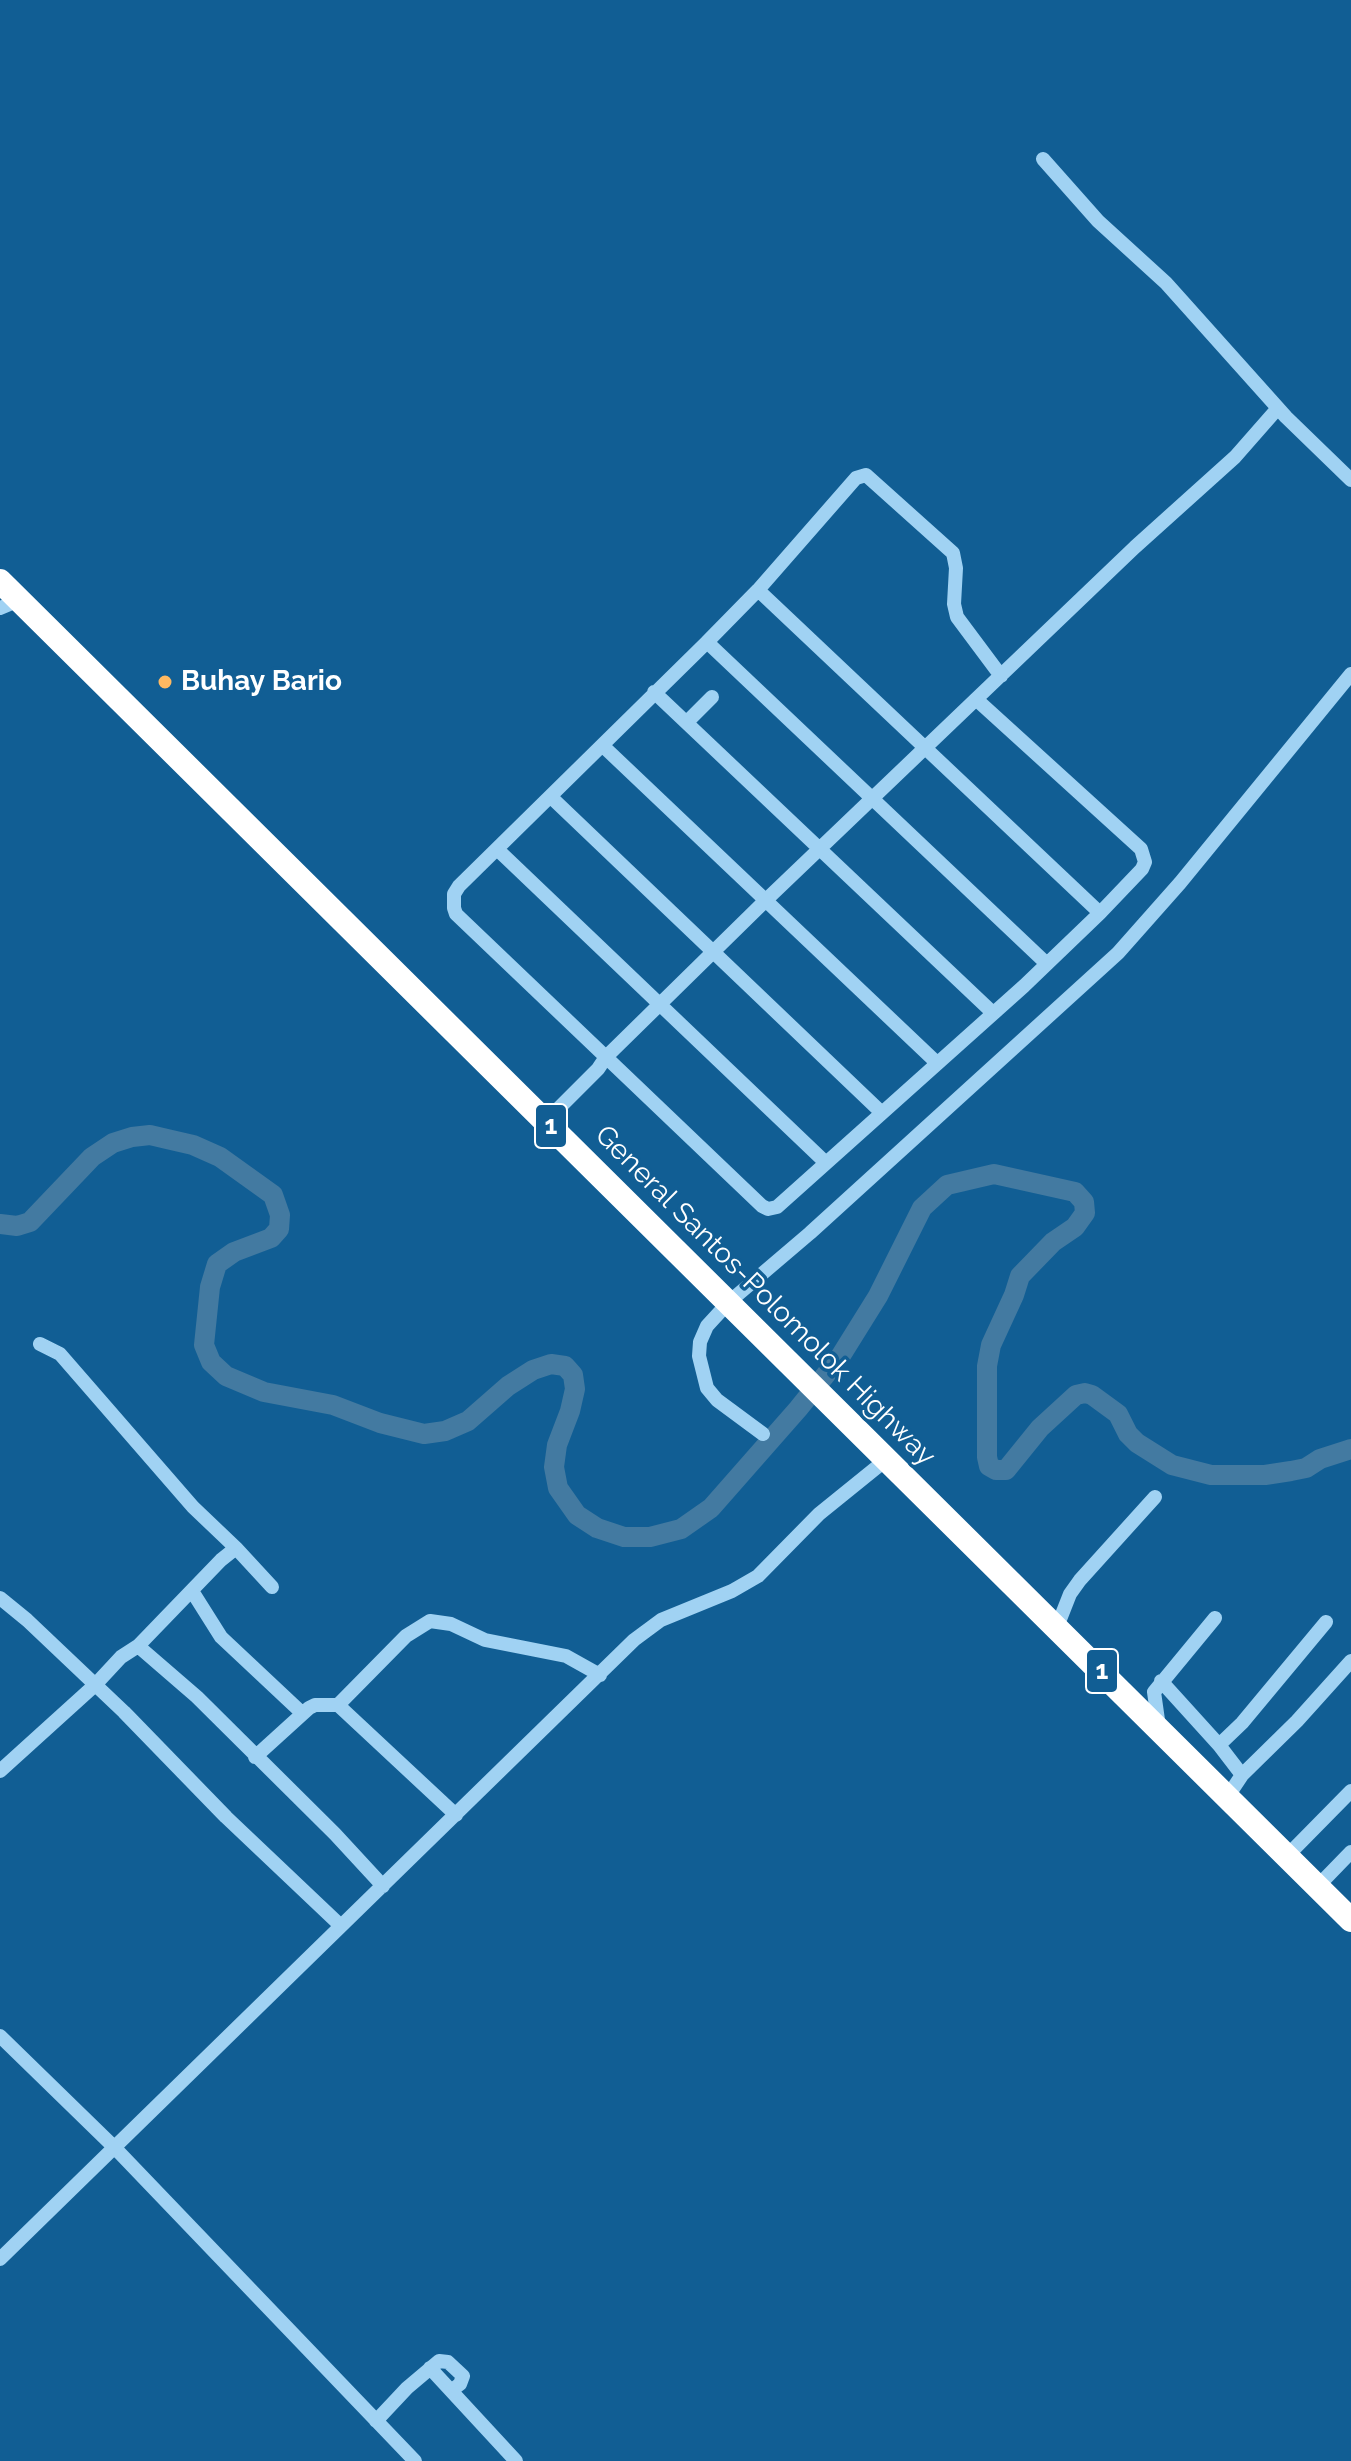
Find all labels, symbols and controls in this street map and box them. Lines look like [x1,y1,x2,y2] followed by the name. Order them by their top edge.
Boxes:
[181,665,342,699] place label: Buhay Bario
[156,673,174,691] marker: Buhay Bario
[535,1104,567,1148] road number: 1
[588,1119,942,1473] street label: General Santos-Polomolok Highway
[1086,1649,1118,1693] road number: 1

